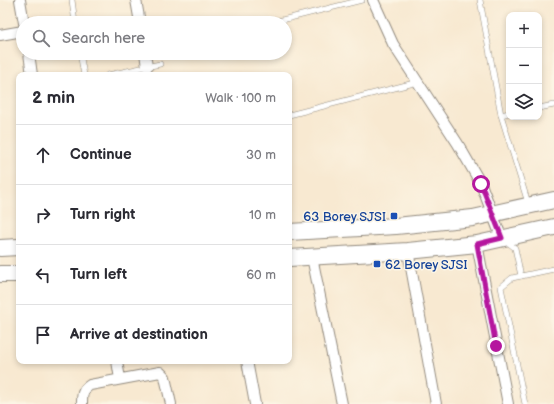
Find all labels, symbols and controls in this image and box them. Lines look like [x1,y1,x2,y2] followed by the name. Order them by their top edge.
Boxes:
[506,12,542,120] map controls
[506,12,542,48] button: +
[16,16,292,60] search box
[30,27,52,49] icon: search
[62,29,145,48] text: Search here
[506,48,542,84] button: −
[506,84,542,120] button: layers
[32,88,75,108] text: 2 min
[205,90,276,106] text: Walk · 100 m
[32,144,54,166] icon: ahead
[70,145,132,164] text: Continue
[246,147,276,163] text: 30 m
[472,175,490,193] route start
[32,204,54,226] icon: right
[70,205,135,224] text: Turn right
[249,207,276,223] text: 10 m
[303,209,386,225] place label: 63 Borey SJSI
[389,211,399,221] marker: 63 Borey SJSI
[385,257,468,273] place label: 62 Borey SJSI
[372,259,382,269] marker: 62 Borey SJSI
[32,264,54,286] icon: left
[70,265,127,284] text: Turn left
[246,267,276,283] text: 60 m
[32,324,54,346] icon: arrive
[70,325,208,344] text: Arrive at destination
[487,337,505,355] route end

